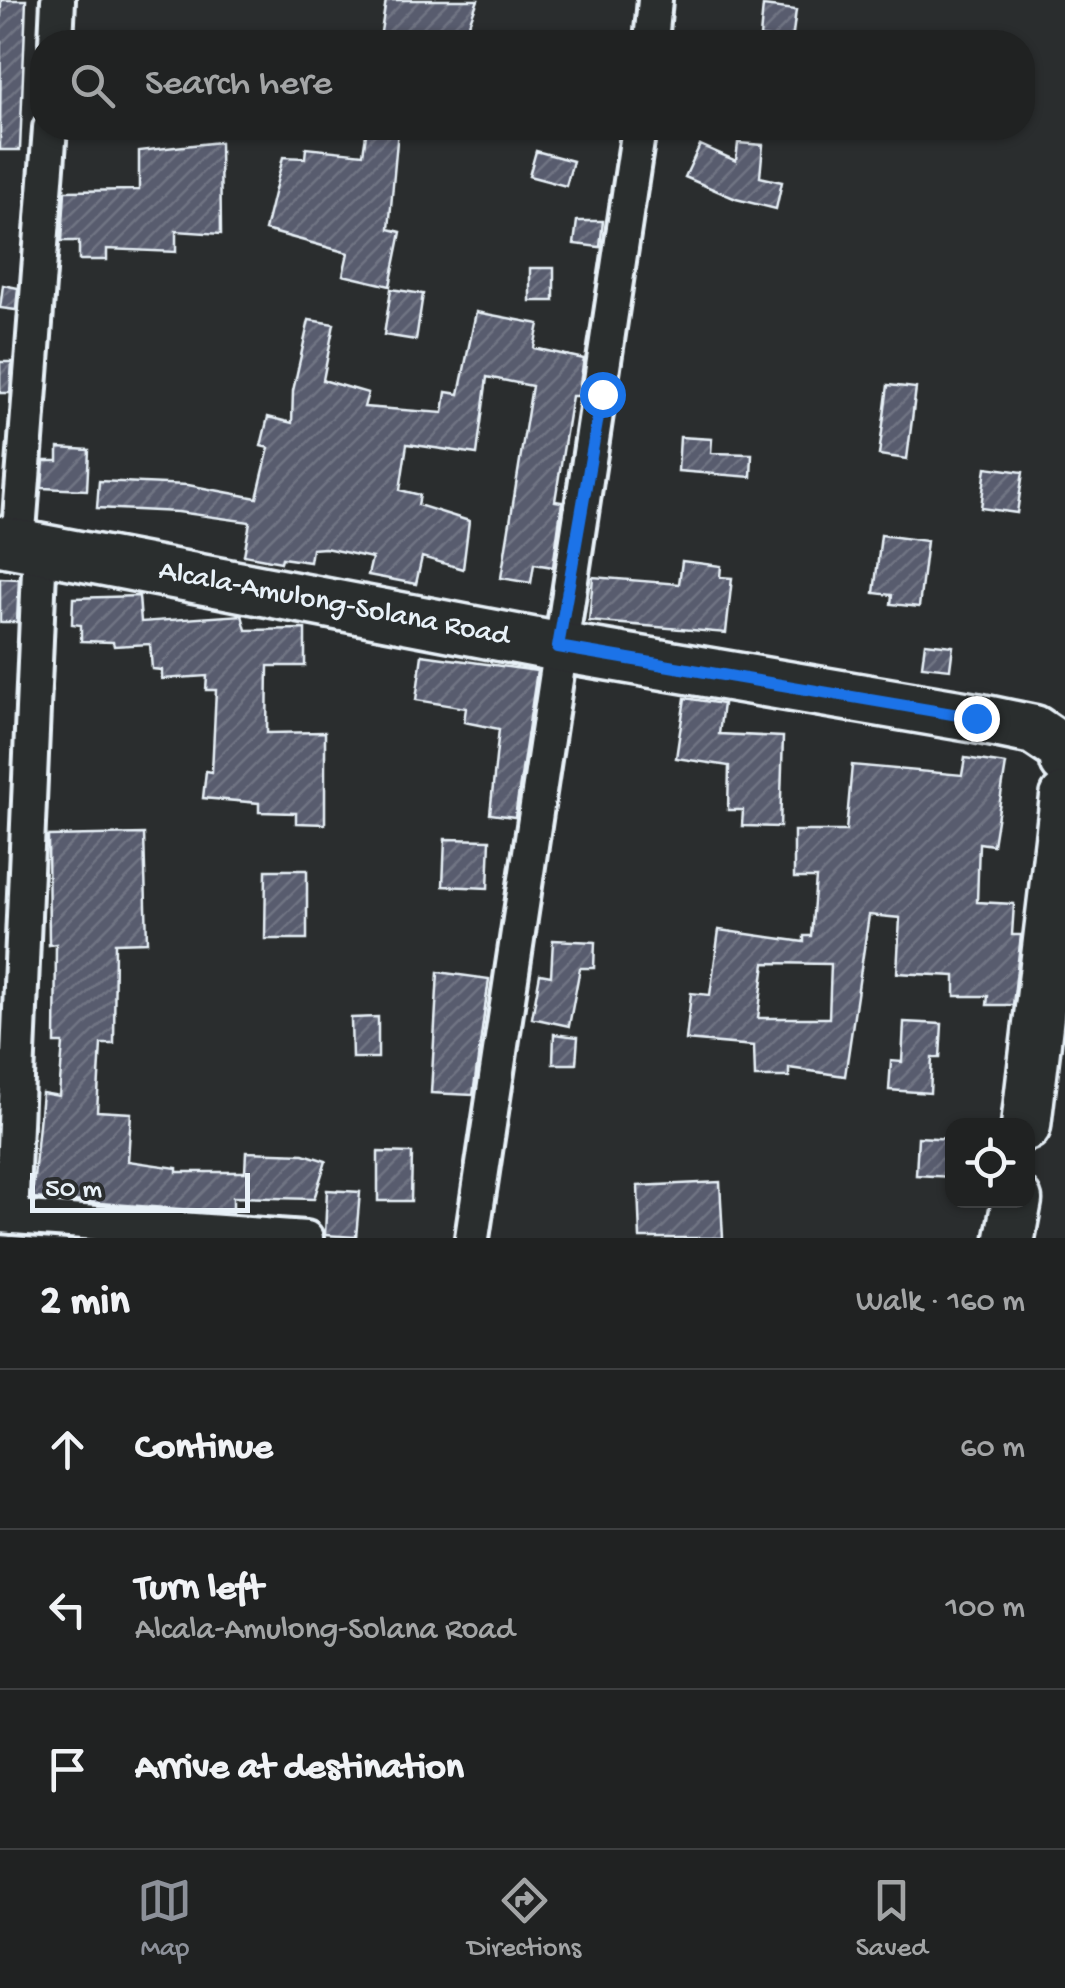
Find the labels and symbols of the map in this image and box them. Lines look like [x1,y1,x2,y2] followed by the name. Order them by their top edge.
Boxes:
[580,372,626,418] route start
[156,554,515,655] street label: Alcala-Amulong-Solana Road
[954,696,1000,742] route end
[30,1168,250,1212] scale bar

